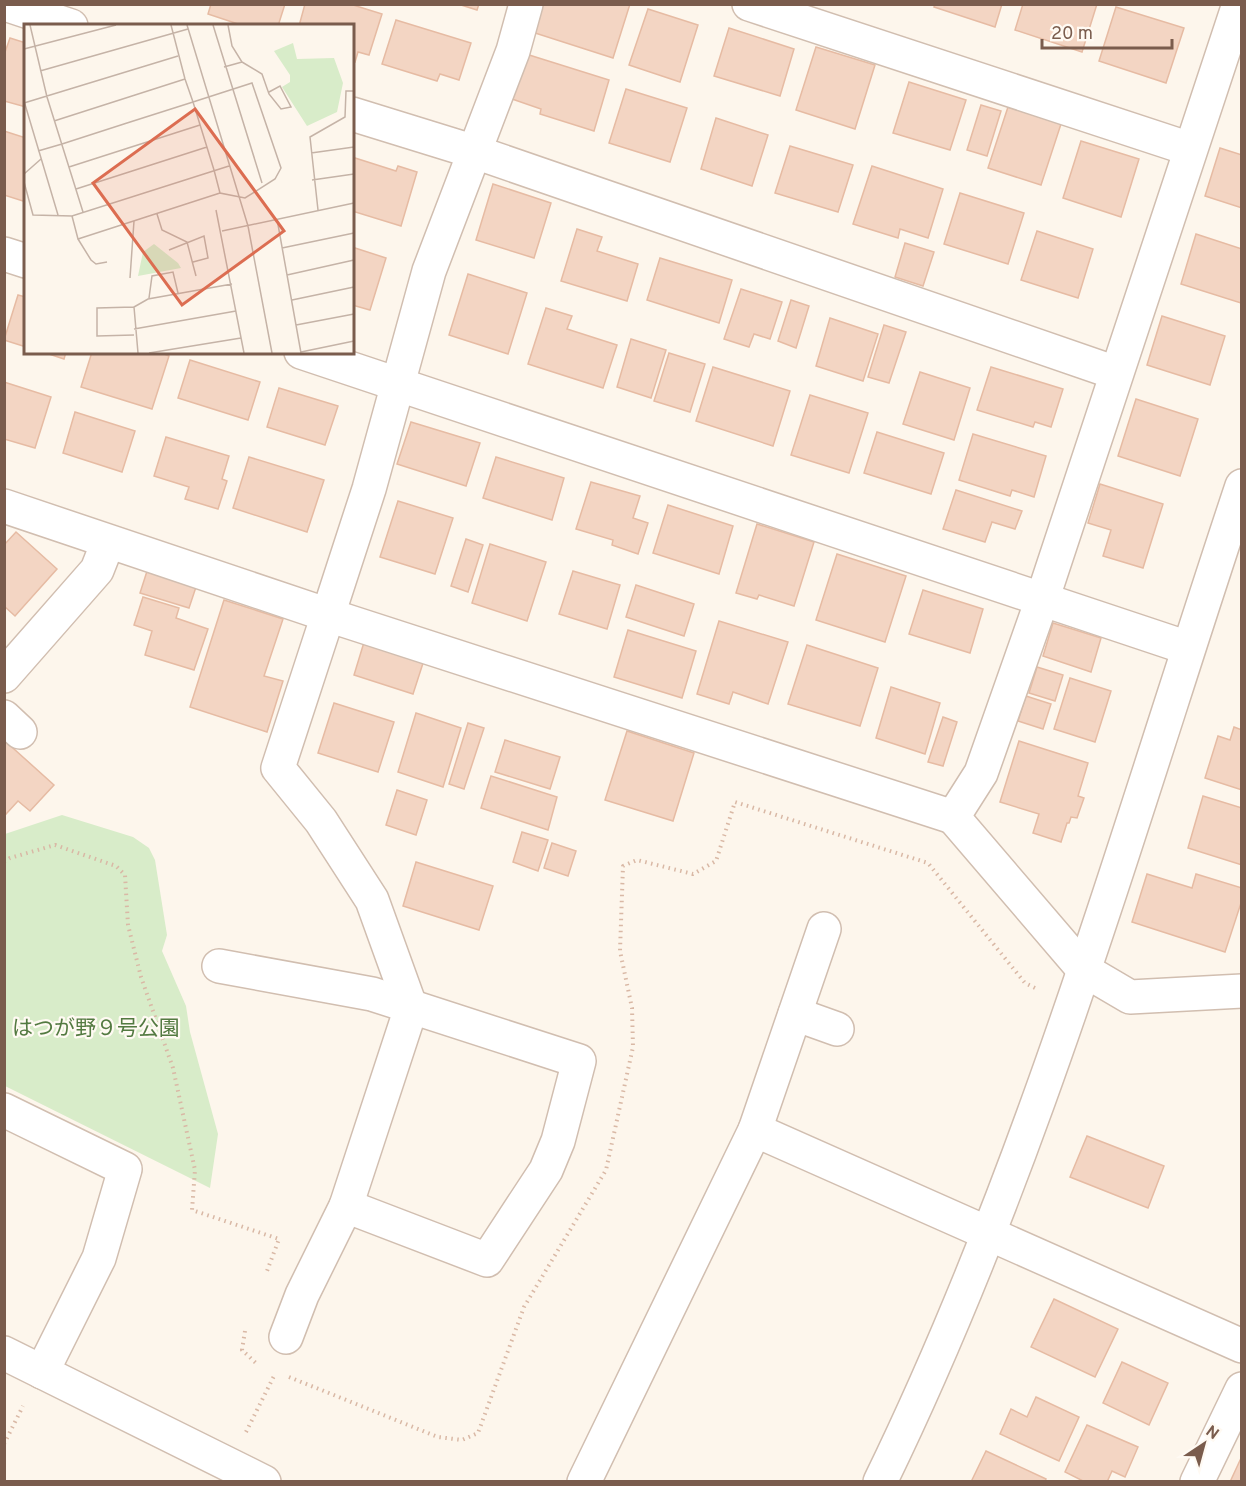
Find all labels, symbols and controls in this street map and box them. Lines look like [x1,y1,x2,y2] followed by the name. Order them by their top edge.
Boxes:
[1042,12,1172,50] scale bar
[1051,23,1093,46] text: 20 m
[24,24,354,354] inset map
[12,1016,180,1043] park label: はつが野９号公園
[1174,1414,1234,1474] north arrow
[1201,1422,1222,1445] text: N

